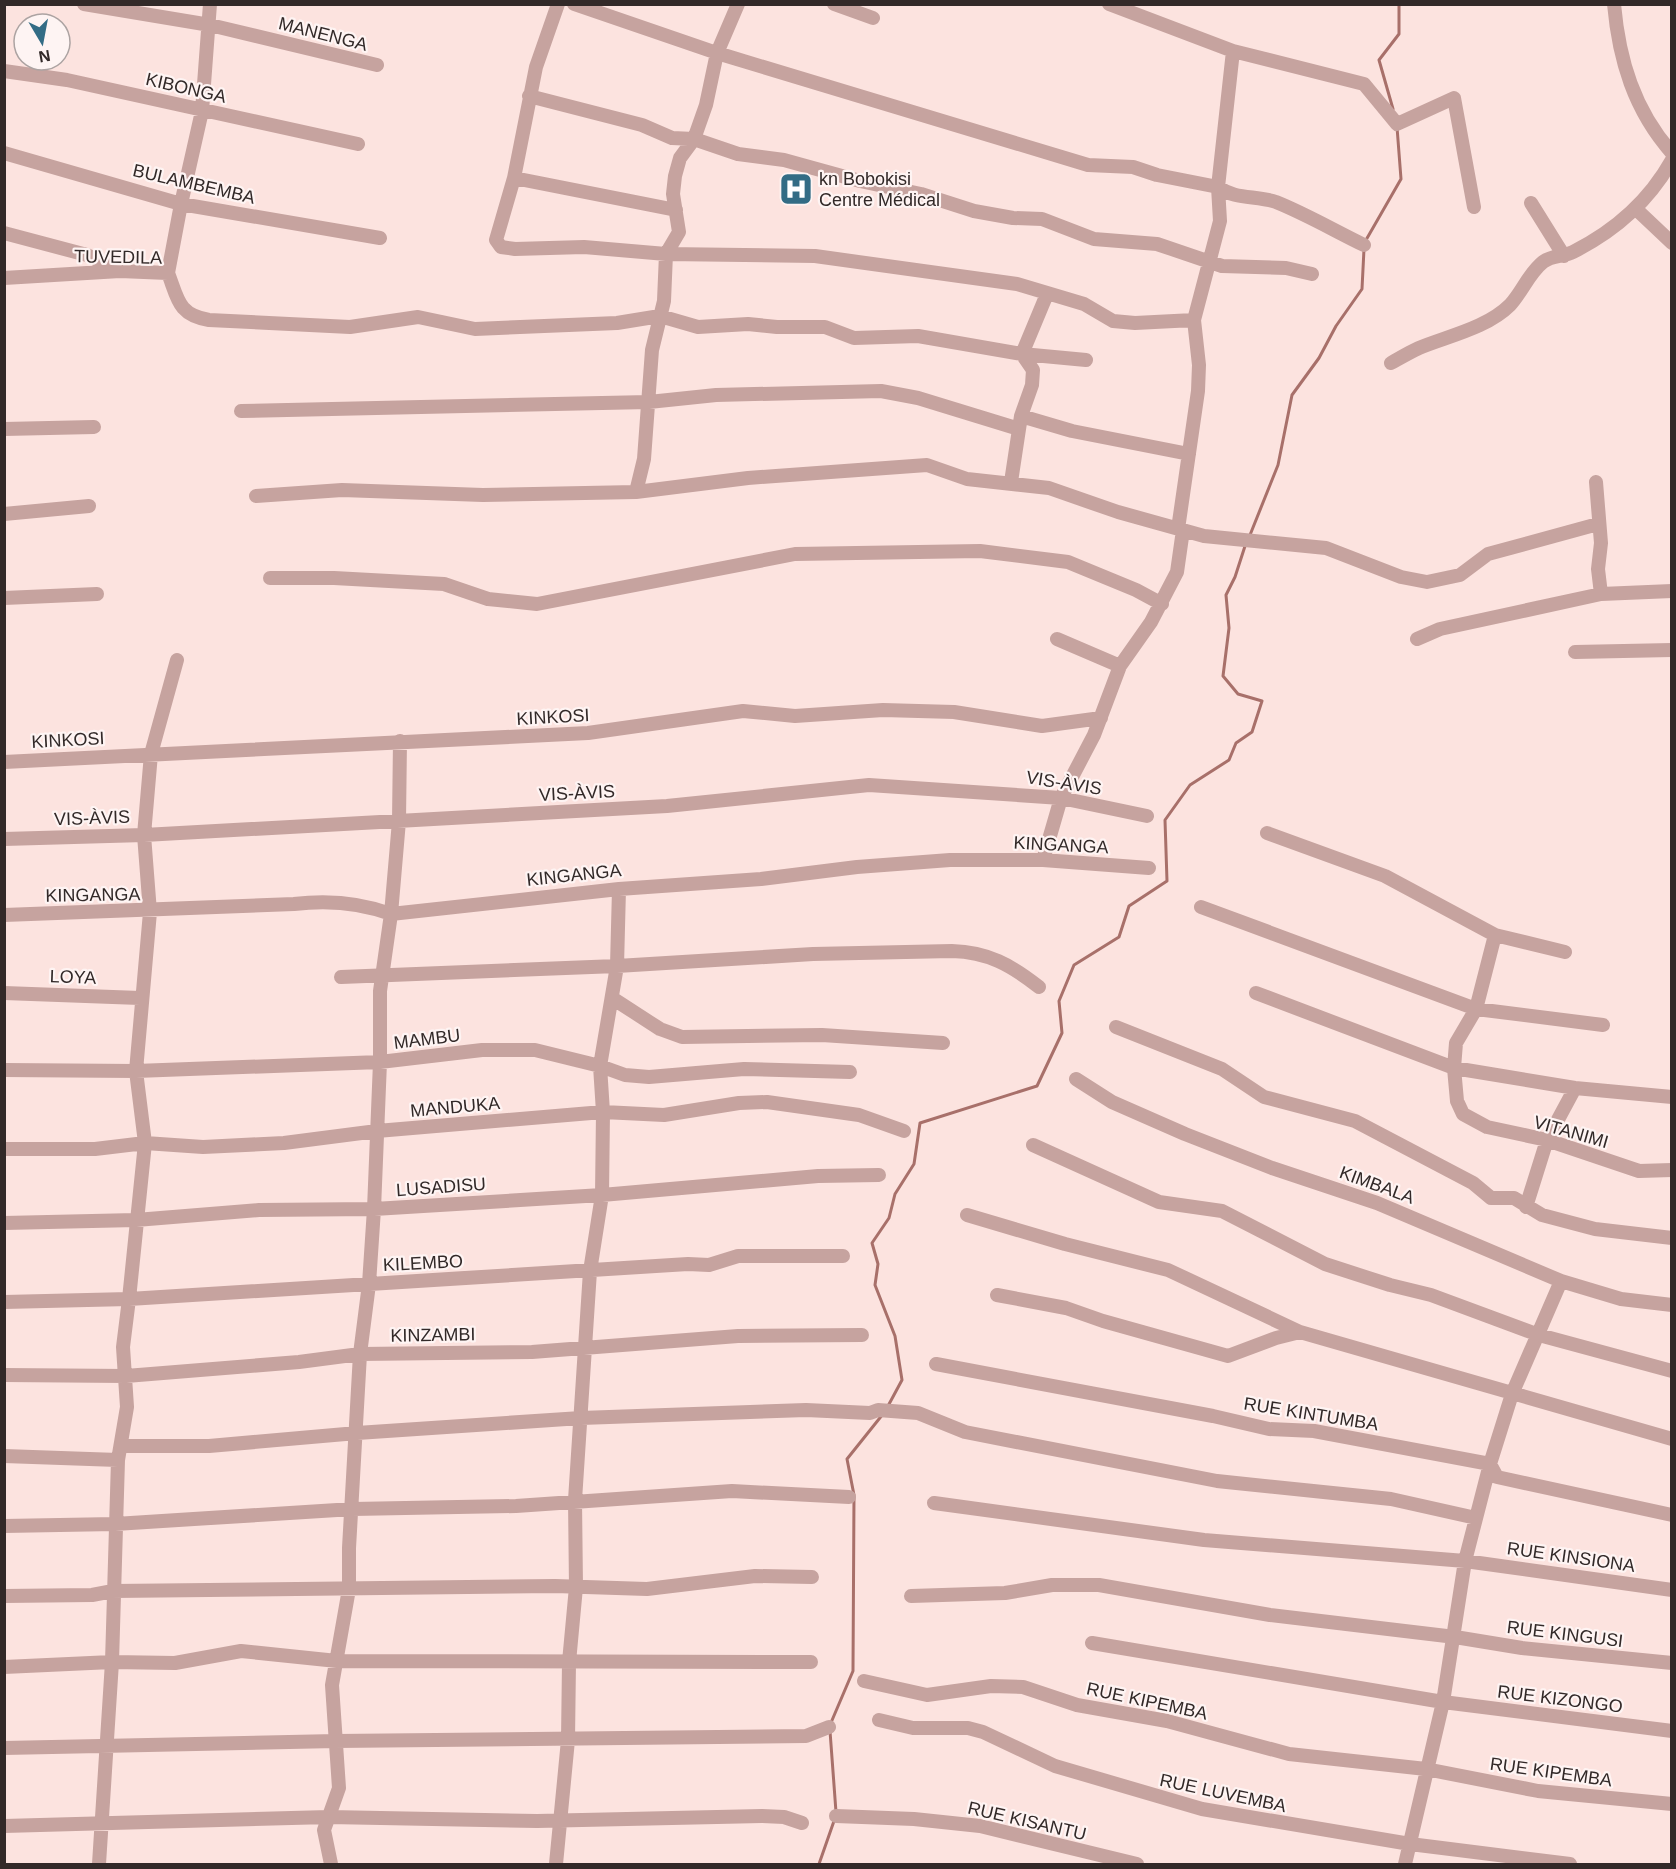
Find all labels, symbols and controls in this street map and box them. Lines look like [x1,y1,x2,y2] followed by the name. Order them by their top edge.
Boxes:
[12,12,72,72] north arrow
[276,13,370,55] street label: MANENGA
[37,47,52,66] text: N
[144,69,228,107] street label: KIBONGA
[131,160,257,208] street label: BULAMBEMBA
[819,169,940,210] place label: kn Bobokisi Centre Médical
[778,171,814,207] hospital icon: kn Bobokisi Centre Médical
[74,246,162,268] street label: TUVEDILA
[516,705,590,729] street label: KINKOSI
[31,728,105,752] street label: KINKOSI
[1025,767,1103,799] street label: VIS-ÀVIS
[539,781,615,805] street label: VIS-ÀVIS
[54,807,130,829] street label: VIS-ÀVIS
[1013,833,1109,857] street label: KINGANGA
[526,860,622,890] street label: KINGANGA
[45,884,141,906] street label: KINGANGA
[49,966,97,988] street label: LOYA
[393,1025,461,1053] street label: MAMBU
[409,1093,501,1121] street label: MANDUKA
[1531,1112,1611,1152] street label: VITANIMI
[1337,1162,1417,1208] street label: KIMBALA
[395,1174,487,1200] street label: LUSADISU
[383,1251,463,1275] street label: KILEMBO
[390,1324,476,1346] street label: KINZAMBI
[1242,1393,1380,1435] street label: RUE KINTUMBA
[1506,1538,1636,1576] street label: RUE KINSIONA
[1506,1617,1624,1651] street label: RUE KINGUSI
[1085,1678,1209,1724] street label: RUE KIPEMBA
[1496,1681,1624,1717] street label: RUE KIZONGO
[1489,1754,1613,1790] street label: RUE KIPEMBA
[1158,1770,1288,1816] street label: RUE LUVEMBA
[966,1798,1088,1844] street label: RUE KISANTU

